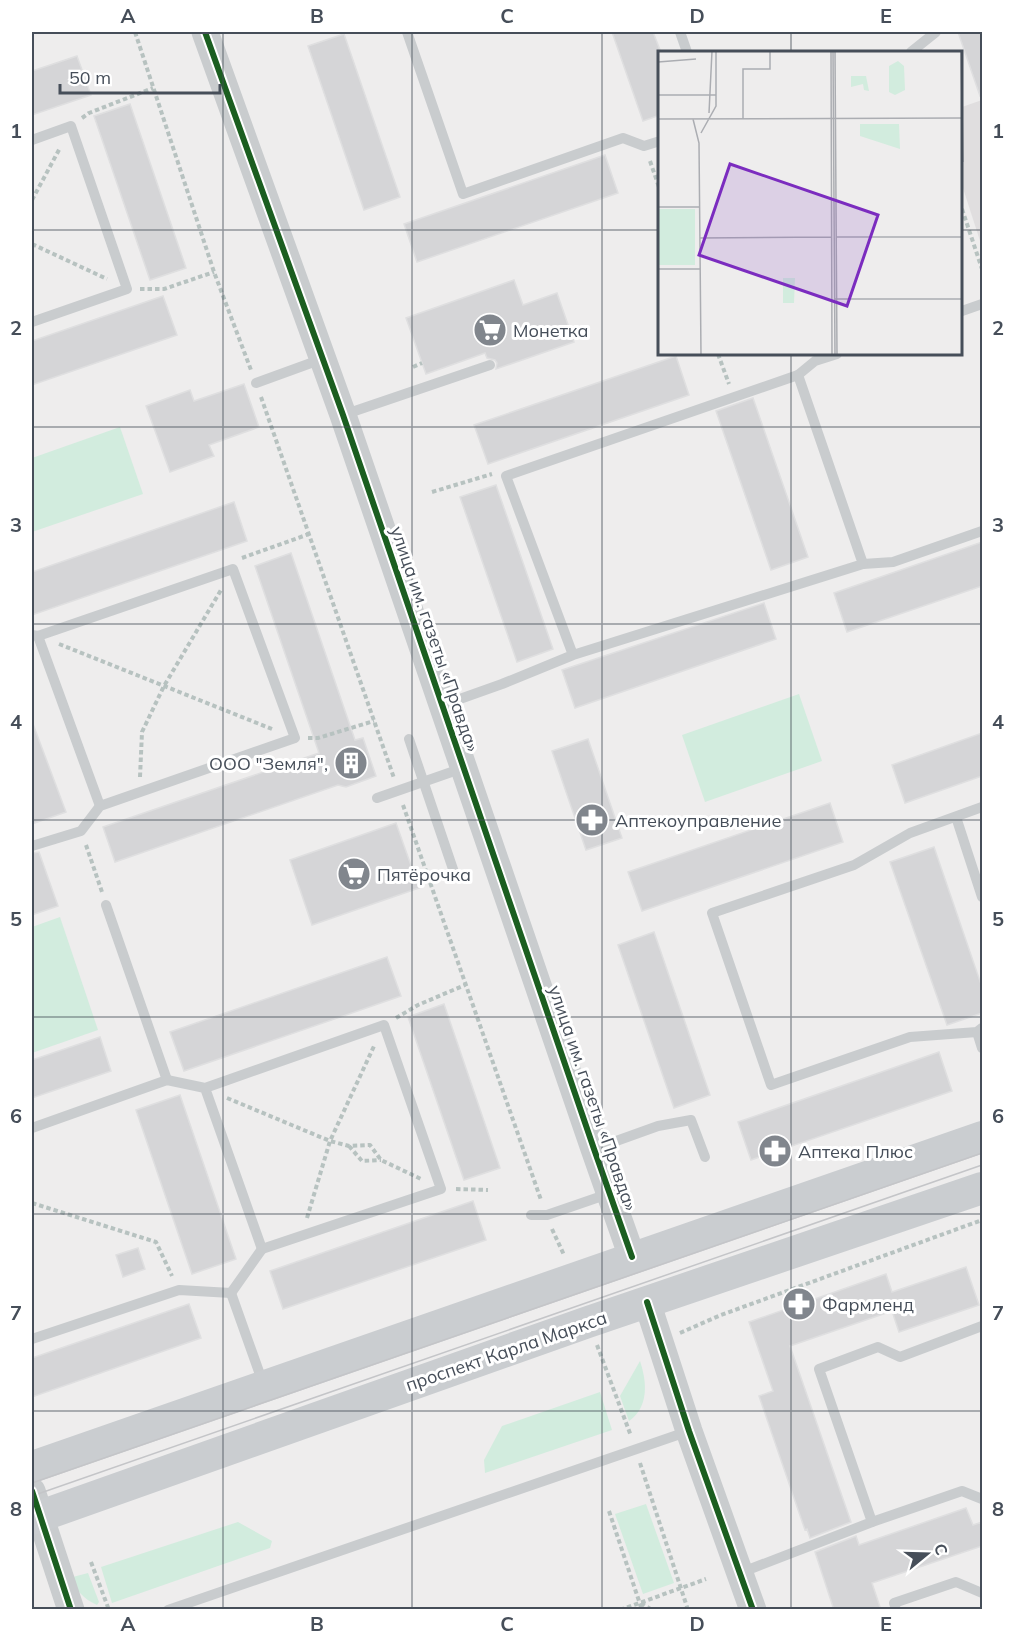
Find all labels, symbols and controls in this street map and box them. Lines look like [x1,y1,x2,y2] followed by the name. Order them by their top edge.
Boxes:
[121,3,136,28] text: A
[310,3,324,28] text: B
[500,3,514,28] text: C
[689,3,705,28] text: D
[880,3,892,28] text: E
[658,51,963,356] inset map
[60,57,220,95] scale bar
[69,66,111,89] text: 50 m
[10,118,22,143] text: 1
[992,118,1004,143] text: 1
[472,312,508,348] supermarket icon: Монетка
[10,315,22,340] text: 2
[992,315,1004,340] text: 2
[513,319,589,342] place label: Монетка
[10,512,22,537] text: 3
[992,512,1004,537] text: 3
[386,523,484,755] street label: улица им. газеты «Правда»
[10,709,22,734] text: 4
[992,709,1004,734] text: 4
[333,745,369,781] building icon: ООО "Земля",
[209,752,328,775] place label: ООО "Земля",
[574,802,610,838] pharmacy icon: Аптекоуправление
[615,809,782,832] place label: Аптекоуправление
[336,856,372,892] supermarket icon: Пятёрочка
[377,863,471,886] place label: Пятёрочка
[10,906,22,931] text: 5
[992,906,1004,931] text: 5
[544,982,642,1214] street label: улица им. газеты «Правда»
[10,1103,22,1128] text: 6
[992,1103,1004,1128] text: 6
[757,1133,793,1169] pharmacy icon: Аптека Плюс
[798,1140,913,1163] place label: Аптека Плюс
[781,1286,817,1322] pharmacy icon: Фармленд
[822,1293,914,1316] place label: Фармленд
[10,1300,22,1325] text: 7
[992,1300,1004,1325] text: 7
[402,1306,610,1396] street label: проспект Карла Маркса
[10,1496,22,1521] text: 8
[992,1496,1004,1521] text: 8
[897,1524,957,1584] north arrow
[930,1541,952,1558] text: С
[121,1611,136,1636] text: A
[310,1611,324,1636] text: B
[500,1611,514,1636] text: C
[689,1611,705,1636] text: D
[880,1611,892,1636] text: E

